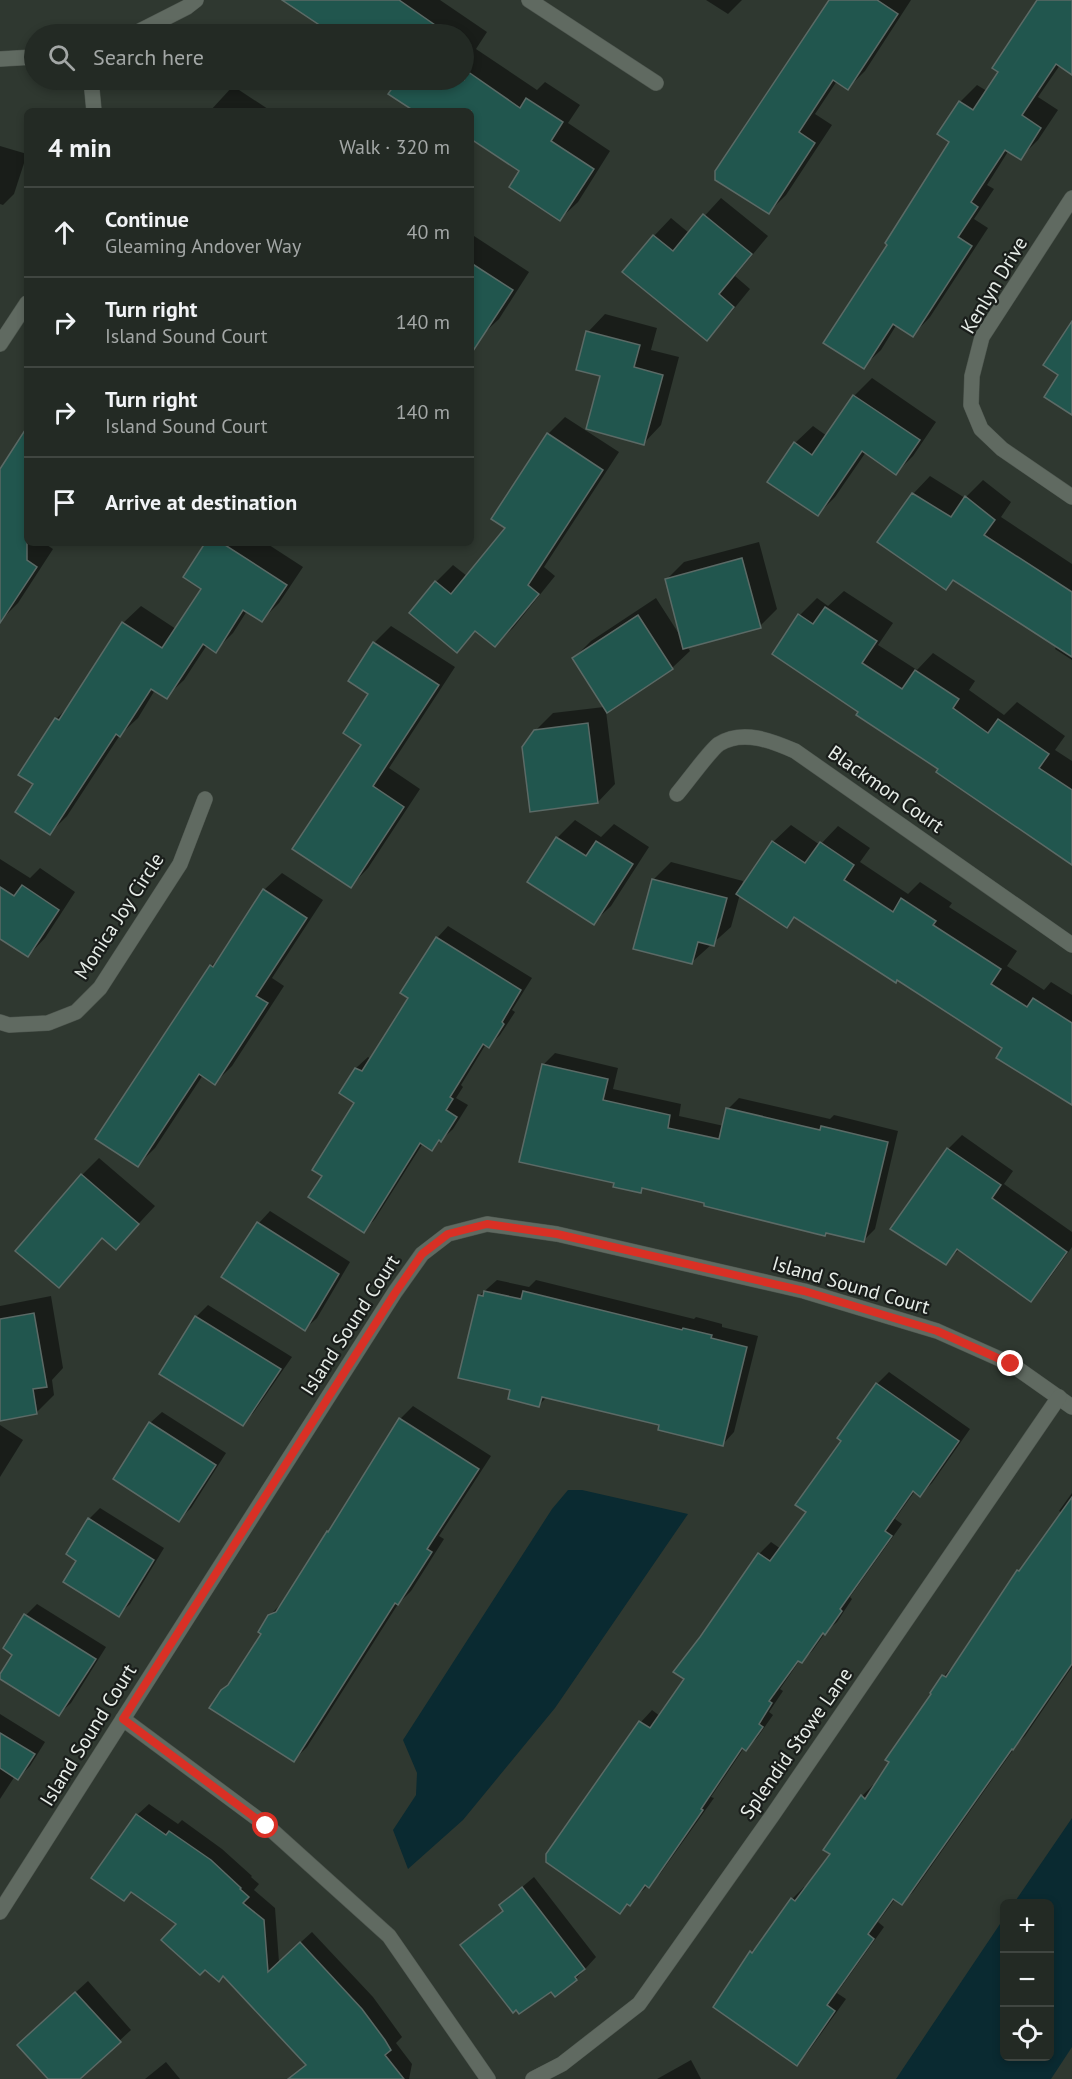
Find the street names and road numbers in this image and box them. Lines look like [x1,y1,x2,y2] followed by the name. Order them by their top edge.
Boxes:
[955,232,1033,338] street label: Kenlyn Drive
[823,739,949,839] street label: Blackmon Court
[68,848,170,984] street label: Monica Joy Circle
[295,1250,405,1400] street label: Island Sound Court
[769,1250,933,1320] street label: Island Sound Court
[34,1659,142,1811] street label: Island Sound Court
[734,1662,858,1824] street label: Splendid Stowe Lane

